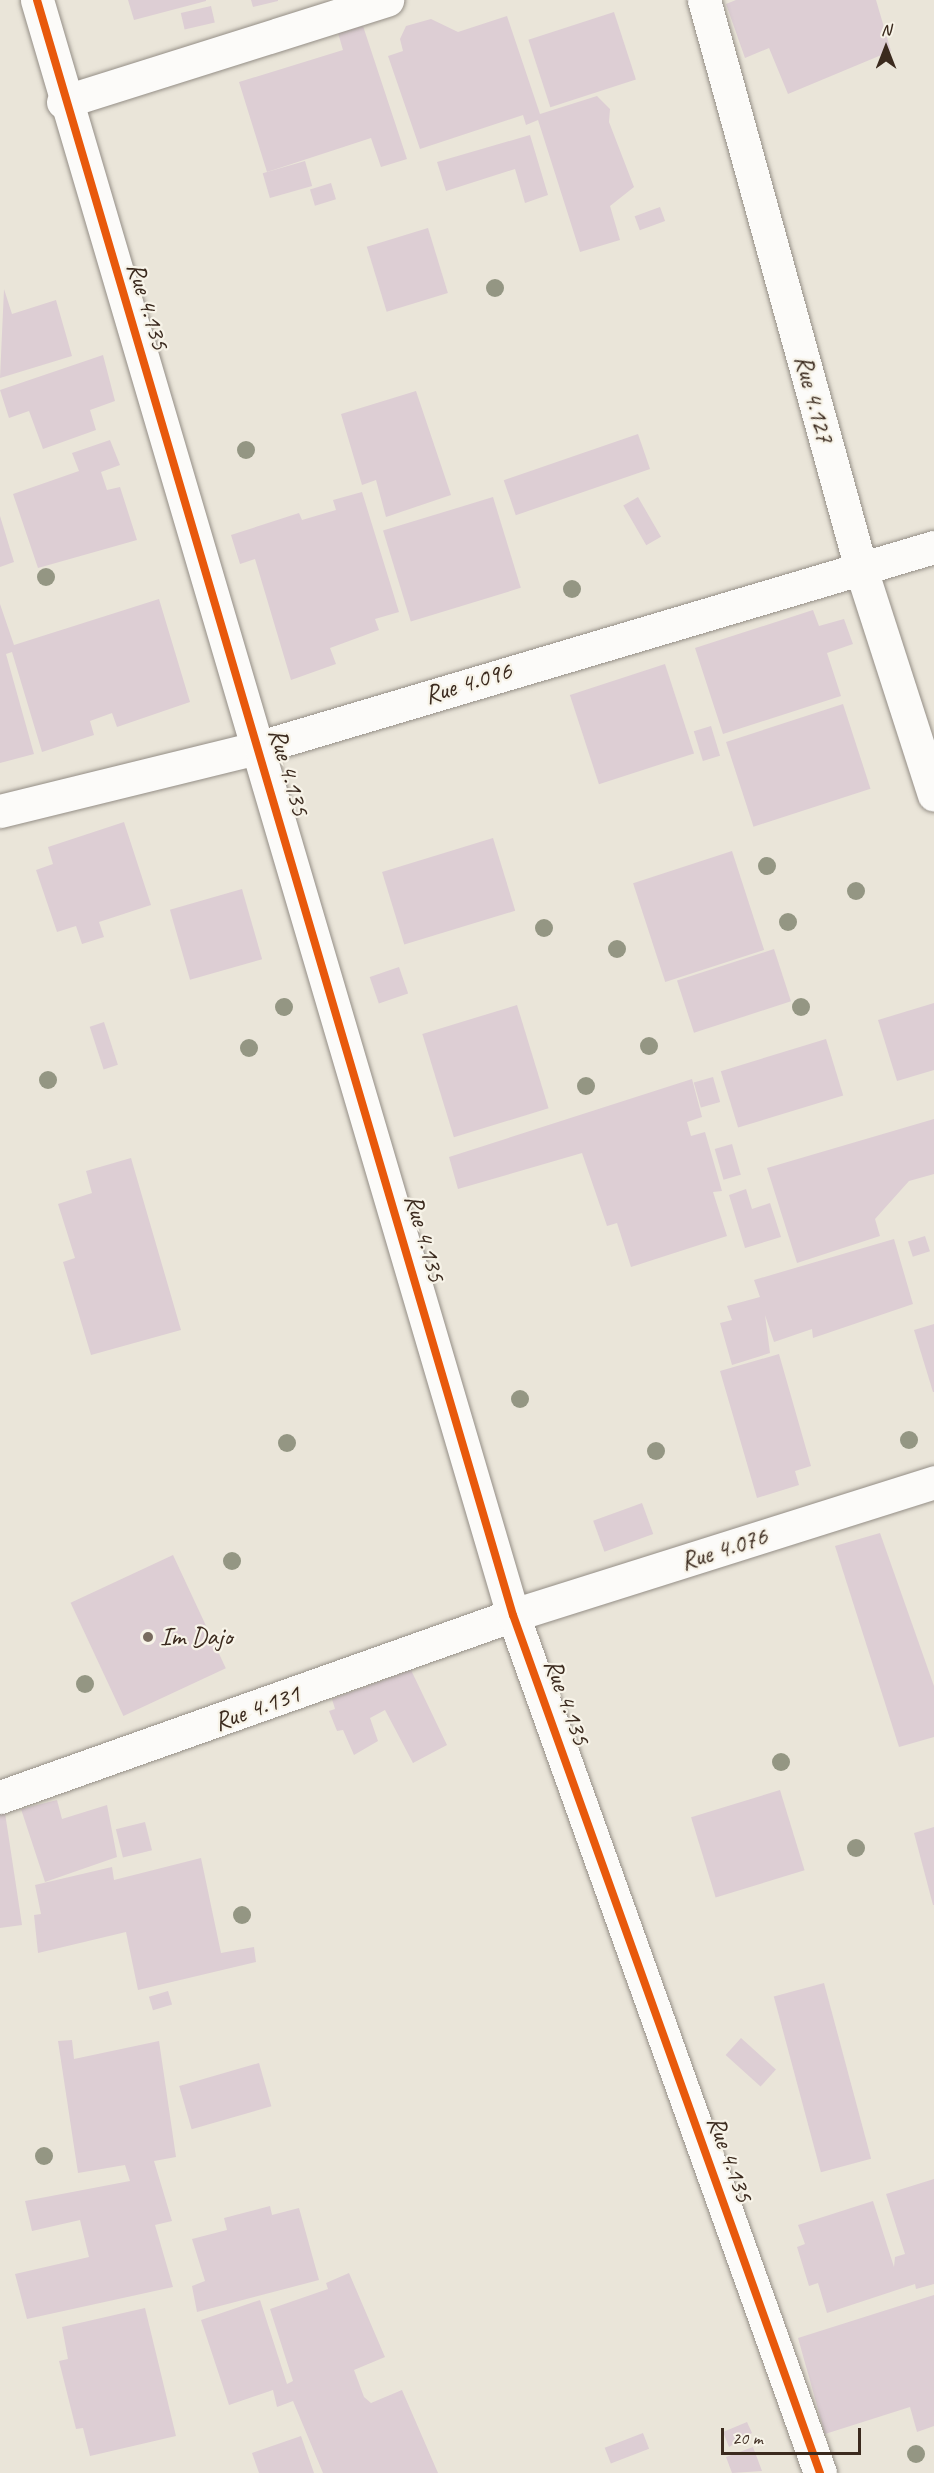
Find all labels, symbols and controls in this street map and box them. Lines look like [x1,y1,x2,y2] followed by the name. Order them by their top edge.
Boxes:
[856,18,916,78] north arrow
[881,20,891,40] text: N
[120,259,176,353] street label: Rue 4.135
[787,352,841,446] street label: Rue 4.127
[421,655,515,711] street label: Rue 4.096
[262,725,316,819] street label: Rue 4.135
[398,1191,452,1285] street label: Rue 4.135
[677,1520,771,1578] street label: Rue 4.076
[160,1621,232,1653] place label: Im Dajo
[141,1630,155,1644] marker: Im Dajo
[537,1655,597,1749] street label: Rue 4.135
[210,1678,304,1738] street label: Rue 4.131
[700,2112,760,2206] street label: Rue 4.135
[724,2416,864,2454] scale bar
[732,2427,763,2449] text: 20 m

